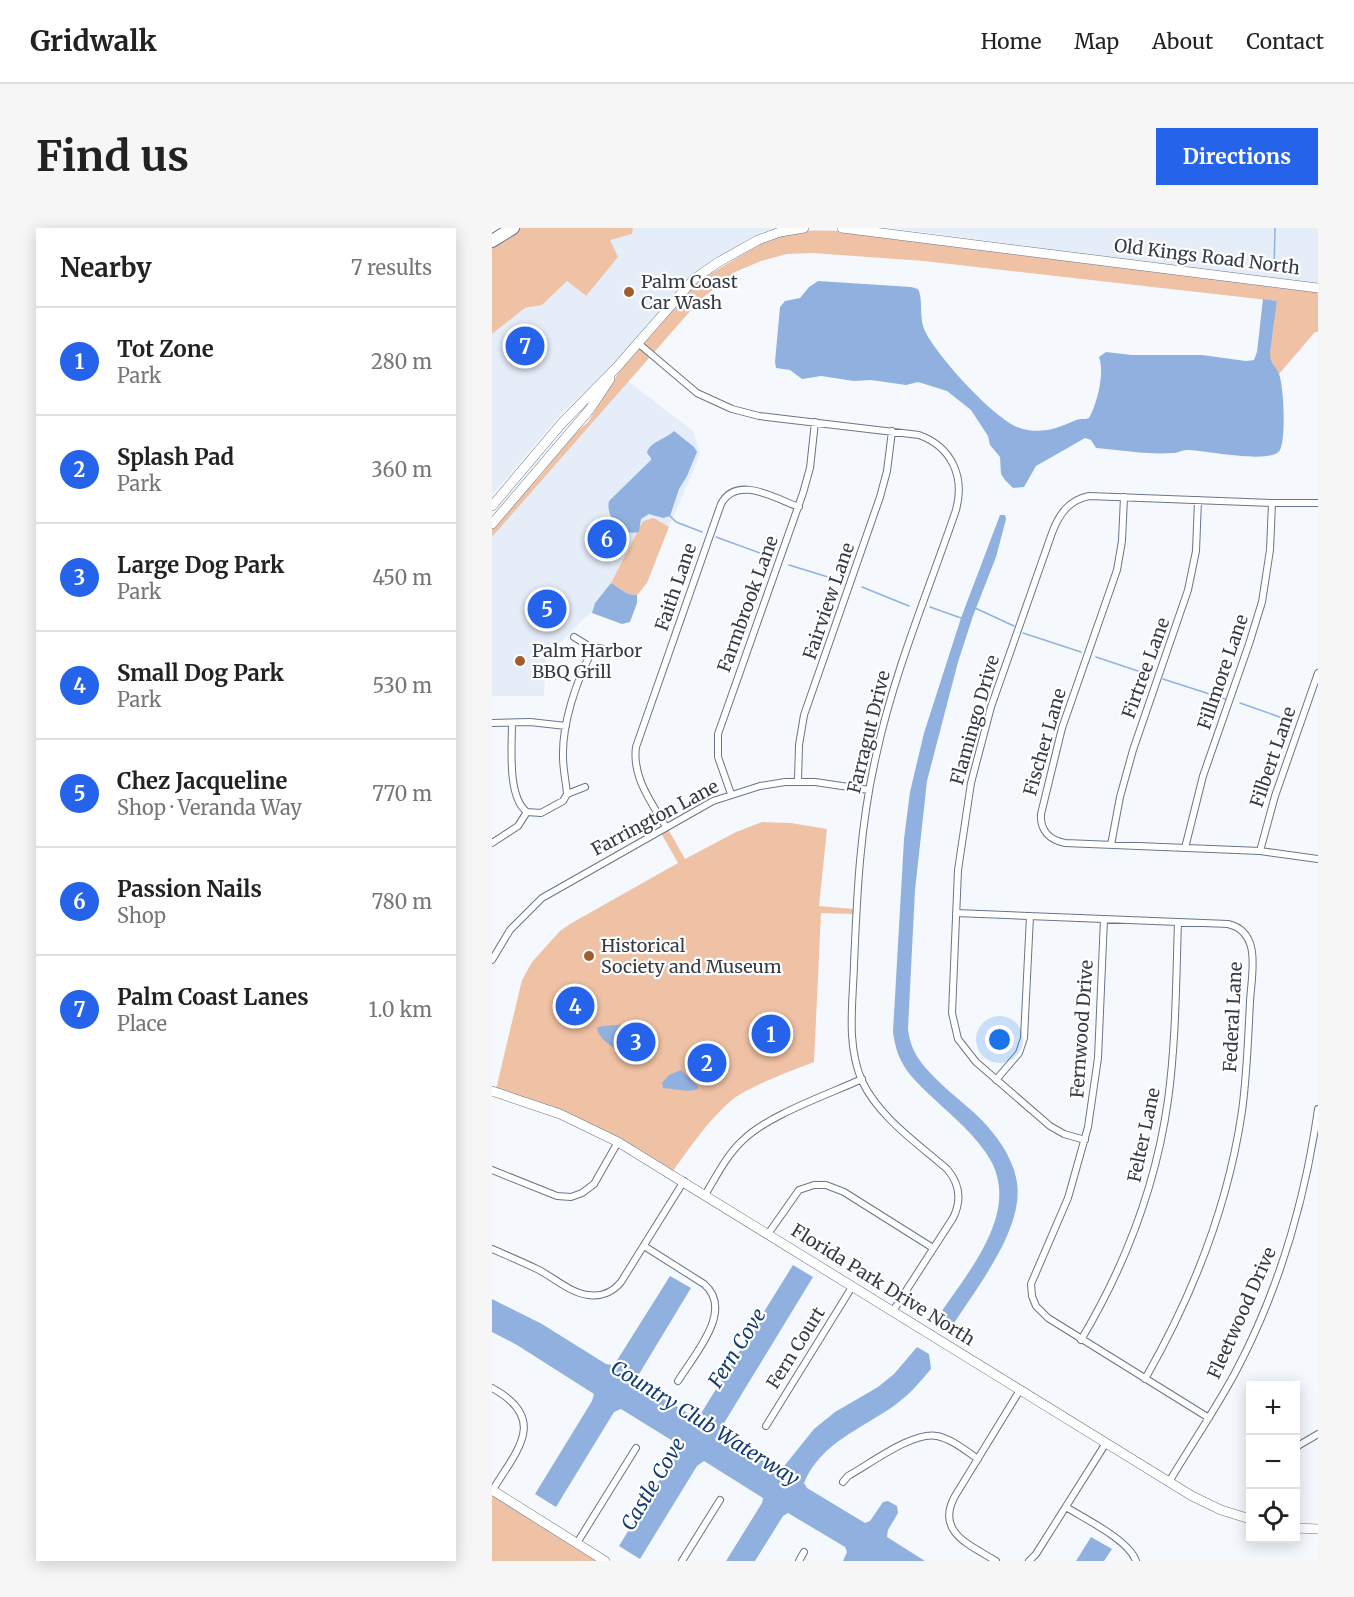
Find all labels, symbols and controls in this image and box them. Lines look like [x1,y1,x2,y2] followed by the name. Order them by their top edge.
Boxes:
[30,23,157,59] text: Gridwalk
[981,28,1041,55] text: Home
[1074,28,1119,55] text: Map
[1152,28,1213,55] text: About
[1246,28,1324,55] text: Contact
[1156,128,1318,185] button: Directions
[36,130,189,182] text: Find us
[1113,234,1301,279] street label: Old Kings Road North
[60,251,152,284] text: Nearby
[351,255,432,280] text: 7 results
[641,270,738,314] place label: Palm Coast Car Wash
[622,285,636,299] marker: Palm Coast Car Wash
[506,324,544,368] pin: 7
[117,335,214,363] text: Tot Zone
[75,349,84,374] text: 1
[371,349,432,374] text: 280 m
[117,363,161,388] text: Park
[117,443,234,471] text: Splash Pad
[74,457,85,482] text: 2
[371,457,432,482] text: 360 m
[117,471,161,496] text: Park
[588,516,626,562] pin: 6
[712,532,783,675] street label: Farmbrook Lane
[798,539,859,662] street label: Fairview Lane
[650,540,701,634] street label: Faith Lane
[117,551,284,579] text: Large Dog Park
[74,565,85,590] text: 3
[373,565,432,590] text: 450 m
[117,579,161,604] text: Park
[528,586,566,632] pin: 5
[1192,611,1253,732] street label: Fillmore Lane
[1117,614,1174,721] street label: Firtree Lane
[532,639,642,683] place label: Palm Harbor BBQ Grill
[945,652,1004,787] street label: Flamingo Drive
[513,654,527,668] marker: Palm Harbor BBQ Grill
[117,659,284,687] text: Small Dog Park
[842,668,895,796] street label: Farragut Drive
[73,673,86,698] text: 4
[373,673,432,698] text: 530 m
[1018,686,1071,798] street label: Fischer Lane
[117,687,161,712] text: Park
[1245,704,1300,810] street label: Filbert Lane
[117,767,287,795] text: Chez Jacqueline
[587,774,722,861] street label: Farrington Lane
[74,781,85,806] text: 5
[372,781,432,806] text: 770 m
[117,795,302,820] text: Shop · Veranda Way
[117,875,262,903] text: Passion Nails
[73,889,86,914] text: 6
[372,889,432,914] text: 780 m
[117,903,166,928] text: Shop
[601,934,782,978] place label: Historical Society and Museum
[582,949,596,963] marker: Historical Society and Museum
[1065,959,1098,1099] street label: Fernwood Drive
[1218,961,1247,1073] street label: Federal Lane
[117,983,309,1011] text: Palm Coast Lanes
[556,984,595,1028] pin: 4
[74,997,86,1022] text: 7
[368,997,432,1022] text: 1.0 km
[117,1011,167,1036] text: Place
[752,1012,790,1056] pin: 1
[616,1020,656,1064] pin: 3
[985,1025,1014,1054] your location
[688,1040,726,1086] pin: 2
[1122,1085,1165,1184] street label: Felter Lane
[787,1219,979,1351] street label: Florida Park Drive North
[1202,1243,1281,1382] street label: Fleetwood Drive
[761,1302,830,1393] street label: Fern Court
[702,1303,771,1393] water label: Fern Cove
[606,1354,804,1491] water label: Country Club Waterway
[1246,1381,1300,1543] map controls
[1246,1381,1300,1435] button: +
[615,1433,690,1535] water label: Castle Cove
[1246,1435,1300,1489] button: −
[1246,1489,1300,1543] button: locate

